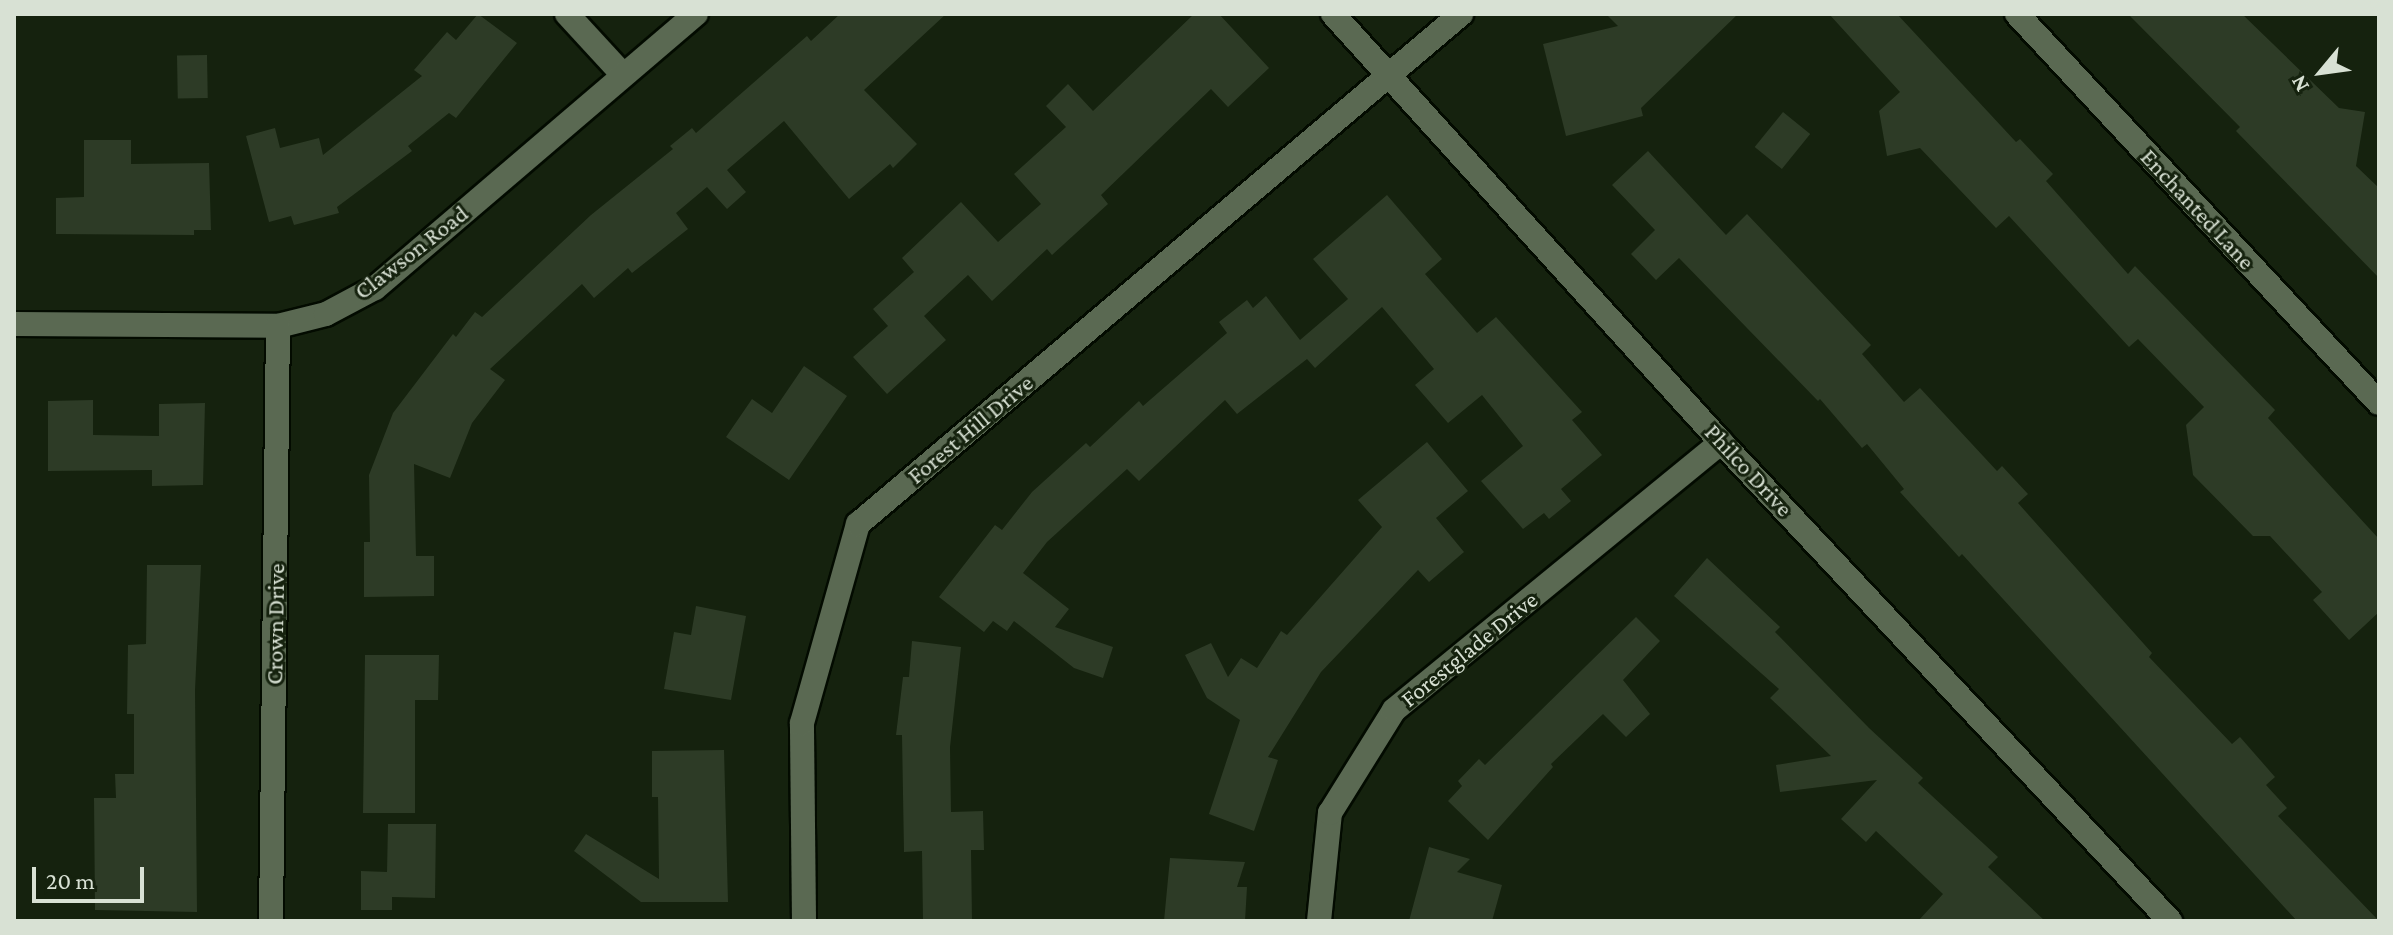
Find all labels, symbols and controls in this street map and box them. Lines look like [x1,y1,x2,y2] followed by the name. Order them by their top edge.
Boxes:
[2281,32,2361,112] north arrow
[2285,71,2314,96] text: N
[2135,143,2261,275] street label: Enchanted Lane
[348,199,474,305] street label: Clawson Road
[901,368,1039,490] street label: Forest Hill Drive
[1699,418,1799,522] street label: Philco Drive
[260,563,290,685] street label: Crown Drive
[1395,585,1543,713] street label: Forestglade Drive
[36,851,148,901] scale bar
[46,867,95,894] text: 20 m

